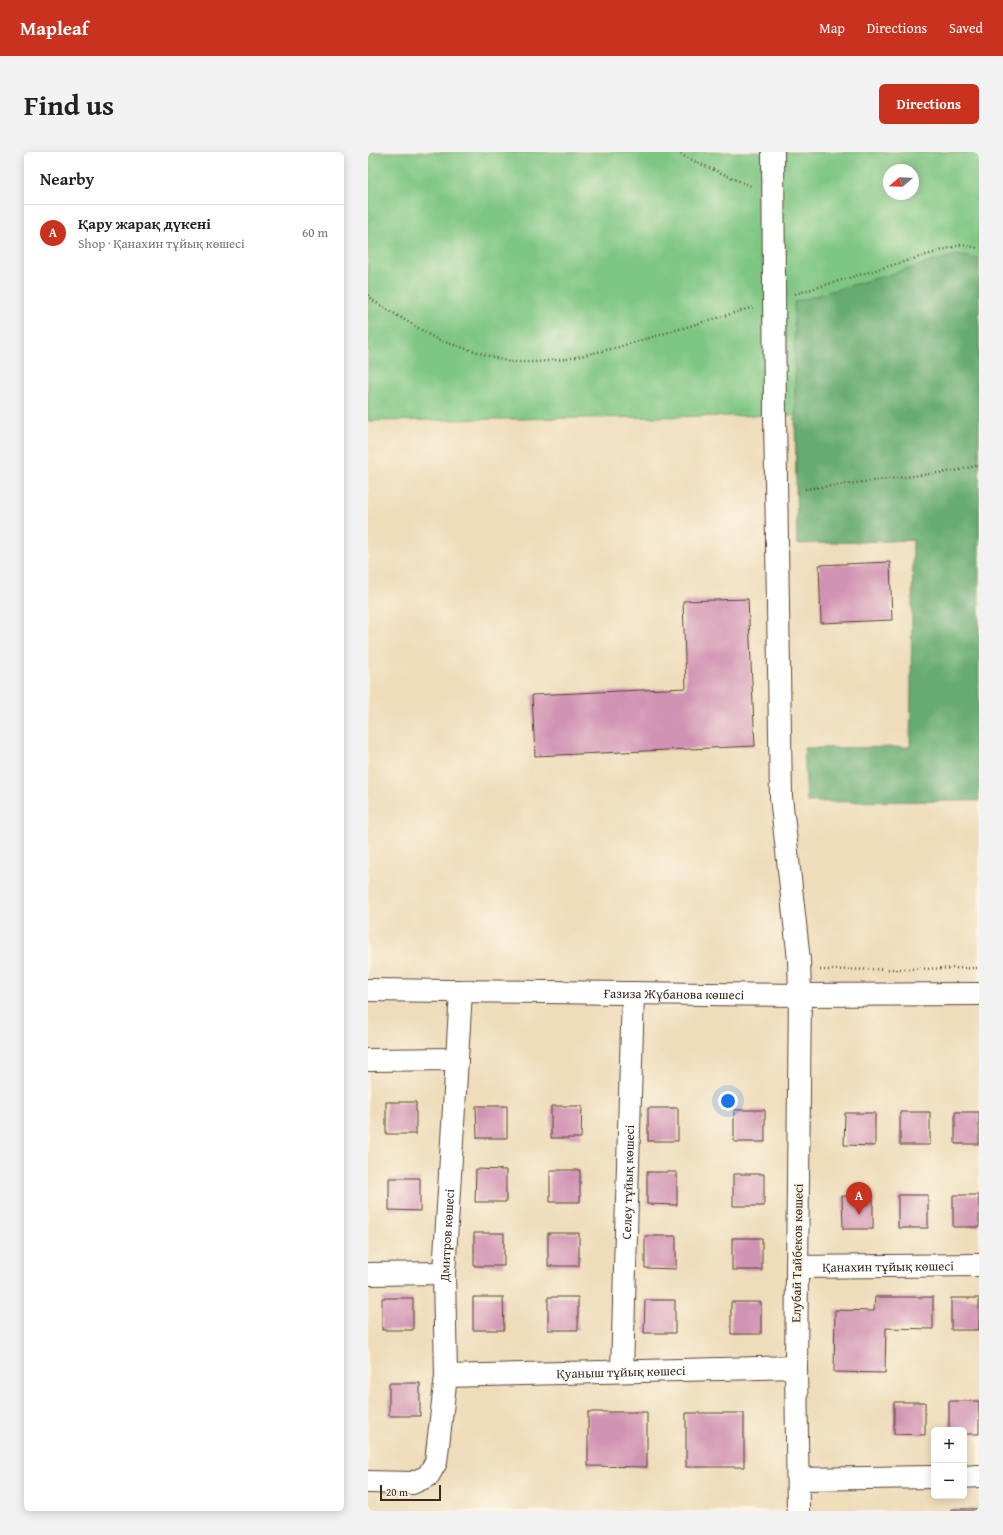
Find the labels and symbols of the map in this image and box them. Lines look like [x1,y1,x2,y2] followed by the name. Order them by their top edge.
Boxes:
[883,164,919,200] north arrow
[604,983,745,1004] street label: Ғазиза Жұбанова көшесі
[718,1091,738,1111] your location
[616,1124,639,1240] street label: Селеу тұйық көшесі
[846,1182,872,1215] pin: A
[786,1183,808,1323] street label: Елубай Тайбеков көшесі
[434,1188,459,1283] street label: Дмитров көшесі
[822,1256,954,1276] street label: Қанахин тұйық көшесі
[556,1360,686,1383] street label: Қуаныш тұйық көшесі
[380,1483,441,1502] scale bar

